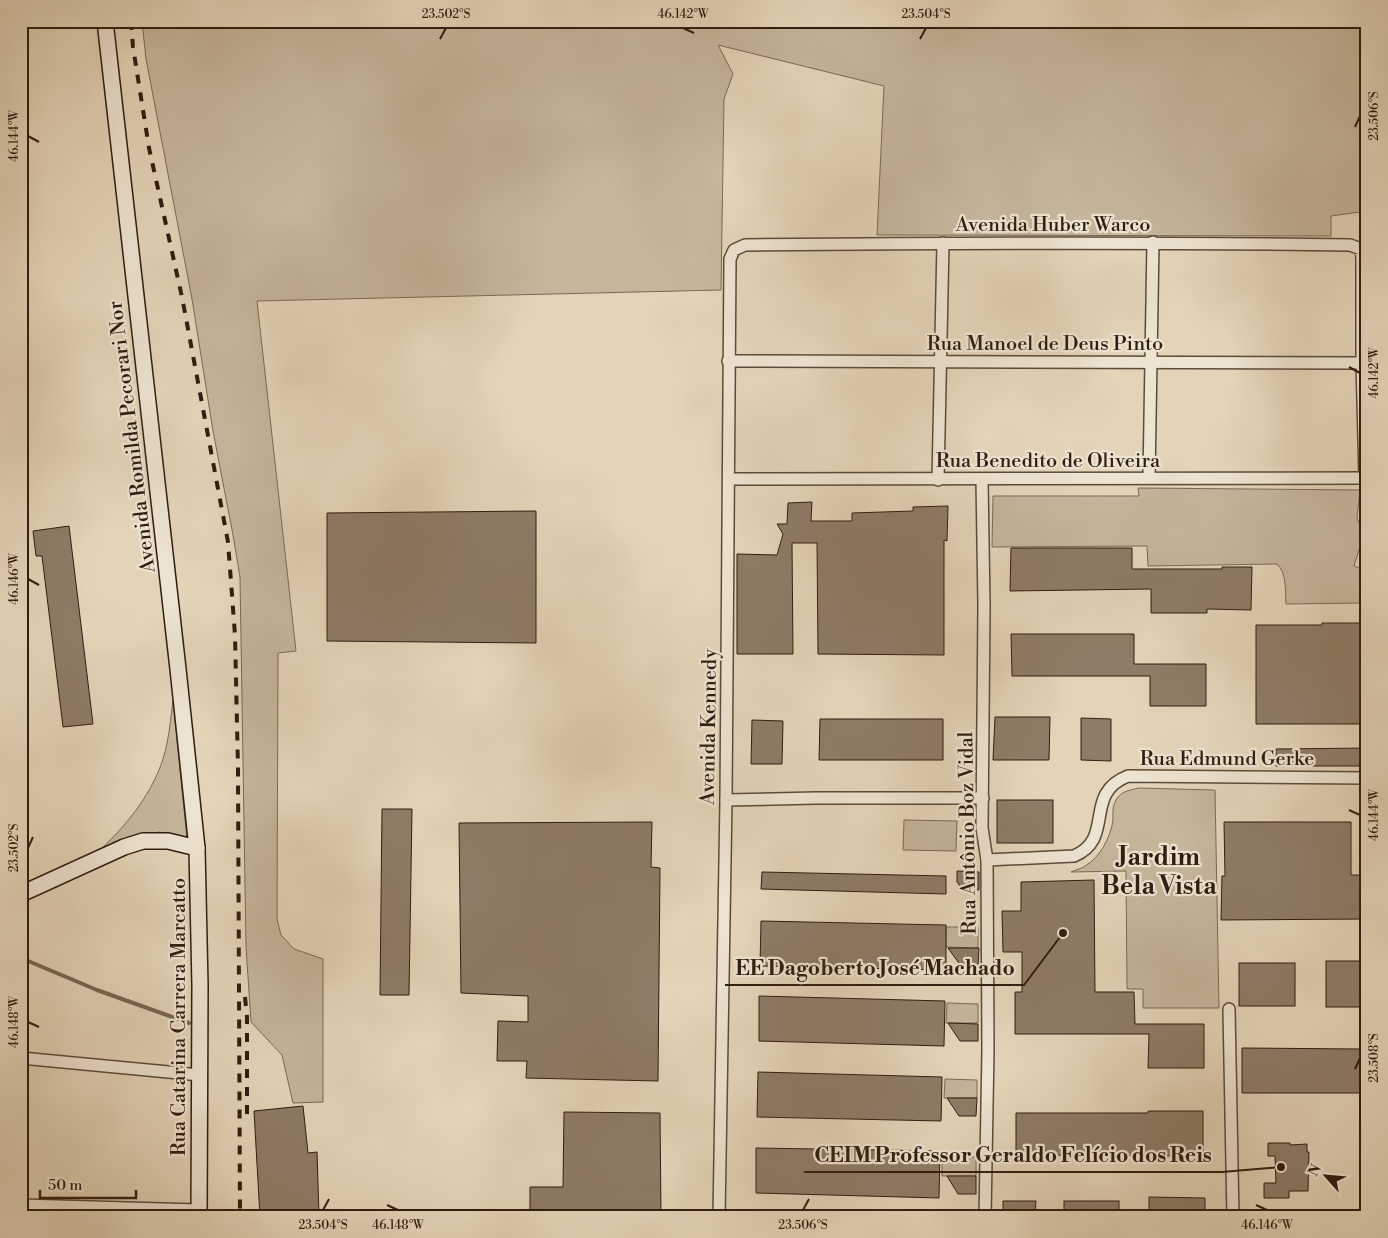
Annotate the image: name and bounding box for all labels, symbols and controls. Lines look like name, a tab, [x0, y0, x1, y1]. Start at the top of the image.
text: 23.502°S	[422, 7, 470, 22]
text: 46.142°W	[657, 7, 710, 22]
text: 23.504°S	[901, 7, 951, 22]
text: 23.506°S	[1367, 91, 1382, 141]
text: 46.144°W	[7, 109, 22, 162]
street label: Avenida Huber Warco	[954, 213, 1151, 238]
street label: Avenida Romilda Pecorari Nor	[103, 299, 162, 575]
street label: Rua Manoel de Deus Pinto	[927, 332, 1163, 357]
text: 46.142°W	[1367, 346, 1382, 399]
street label: Rua Benedito de Oliveira	[936, 449, 1161, 474]
text: 46.146°W	[7, 552, 22, 605]
street label: Avenida Kennedy	[696, 648, 723, 806]
street label: Rua Antônio Boz Vidal	[954, 731, 983, 935]
street label: Rua Edmund Gerke	[1140, 747, 1314, 772]
text: 46.144°W	[1367, 788, 1382, 841]
text: 23.502°S	[7, 824, 22, 872]
district label: Jardim Bela Vista	[1101, 842, 1217, 902]
street label: Rua Catarina Carrera Marcatto	[167, 878, 192, 1156]
callout: EE Dagoberto José Machado	[725, 949, 1024, 985]
text: EE Dagoberto José Machado	[735, 956, 1015, 982]
text: 46.148°W	[7, 995, 22, 1048]
text: 23.508°S	[1367, 1033, 1382, 1083]
callout: CEIM Professor Geraldo Felício dos Reis	[804, 1136, 1222, 1172]
text: CEIM Professor Geraldo Felício dos Reis	[814, 1143, 1212, 1169]
north arrow	[1300, 1150, 1350, 1200]
text: N	[1305, 1162, 1326, 1180]
scale bar	[40, 1168, 136, 1200]
text: 50 m	[48, 1176, 82, 1195]
text: 23.504°S	[298, 1218, 348, 1233]
text: 46.148°W	[372, 1218, 425, 1233]
text: 23.506°S	[778, 1218, 828, 1233]
text: 46.146°W	[1241, 1218, 1294, 1233]

